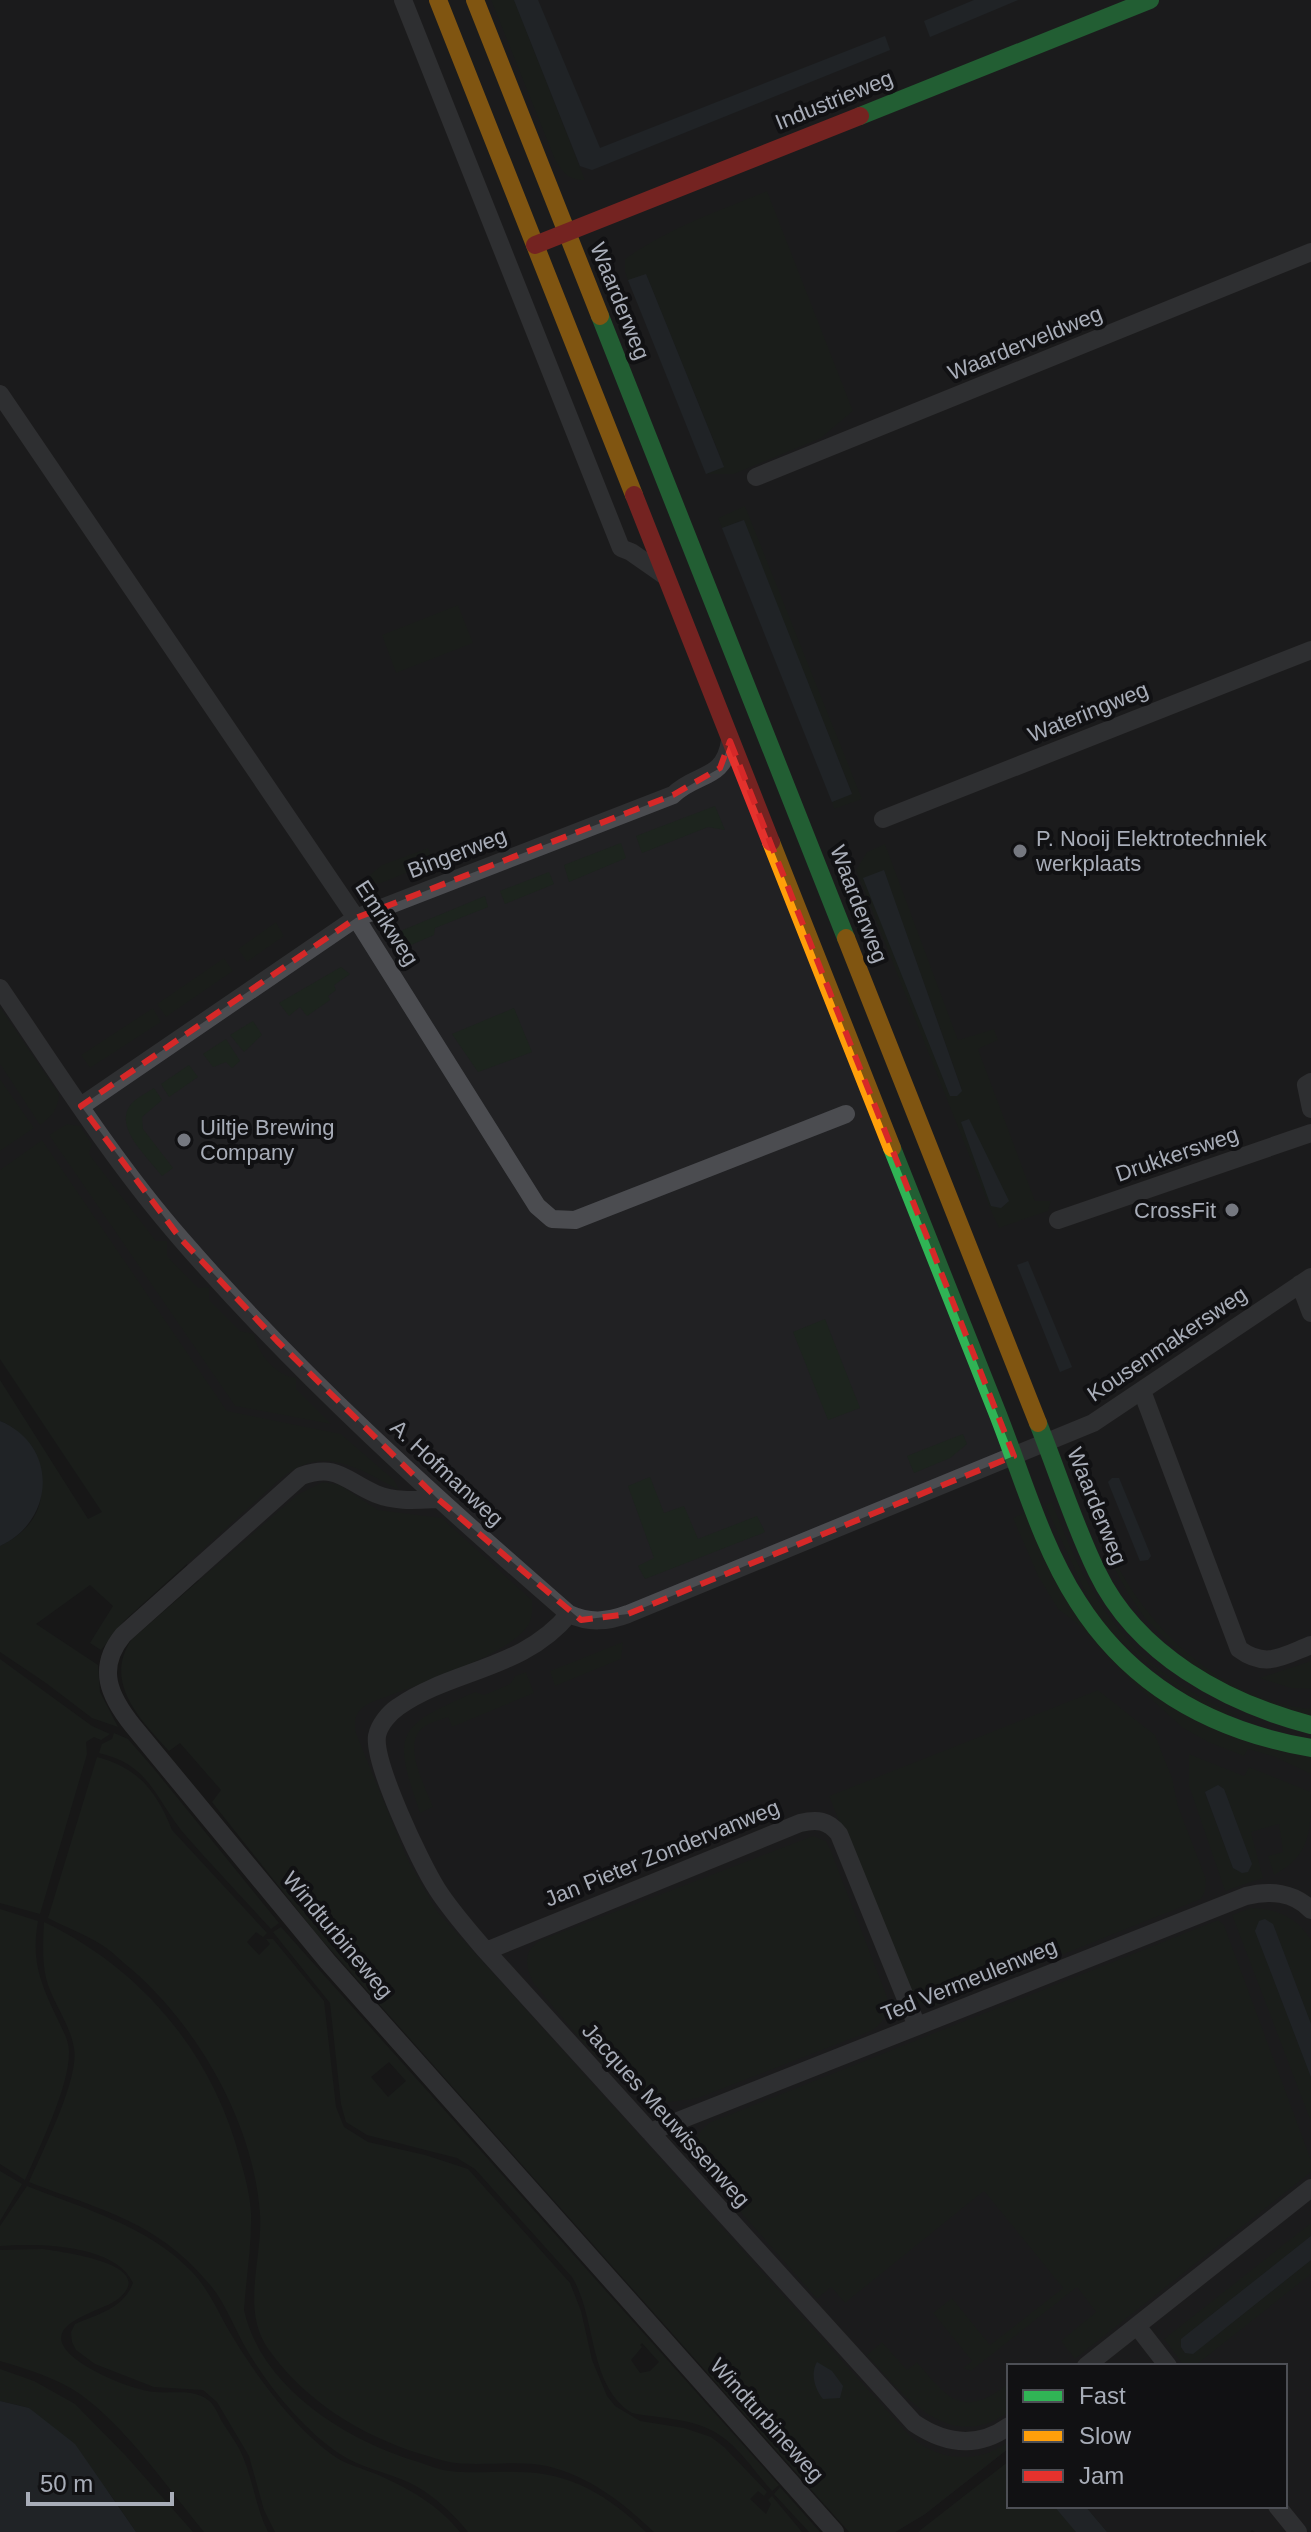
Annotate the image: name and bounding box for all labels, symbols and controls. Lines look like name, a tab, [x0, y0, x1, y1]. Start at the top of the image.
street label: Industrieweg	[771, 65, 897, 135]
street label: Waarderweg	[585, 239, 655, 363]
street label: Waarderveldweg	[944, 301, 1106, 385]
street label: Wateringweg	[1024, 677, 1152, 747]
street label: Bingerweg	[404, 823, 510, 883]
place label: P. Nooij Elektrotechniek werkplaats	[1035, 826, 1268, 876]
street label: Waarderweg	[825, 842, 893, 966]
marker: P. Nooij Elektrotechniek werkplaats	[1011, 842, 1029, 860]
street label: Emrikweg	[350, 876, 424, 970]
place label: Uiltje Brewing Company	[200, 1115, 335, 1165]
street label: Drukkersweg	[1112, 1121, 1242, 1187]
marker: Uiltje Brewing Company	[175, 1131, 193, 1149]
place label: CrossFit	[1134, 1198, 1216, 1223]
marker: CrossFit	[1223, 1201, 1241, 1219]
street label: Kousenmakersweg	[1082, 1281, 1252, 1407]
street label: A. Hofmanweg	[386, 1415, 508, 1531]
street label: Waarderweg	[1062, 1444, 1132, 1568]
street label: Jan Pieter Zondervanweg	[541, 1794, 783, 1912]
street label: Windturbineweg	[278, 1867, 398, 2003]
street label: Ted Vermeulenweg	[878, 1933, 1060, 2027]
street label: Jacques Meuwissenweg	[577, 2018, 755, 2212]
street label: Windturbineweg	[705, 2353, 829, 2487]
legend	[1007, 2364, 1287, 2508]
text: Fast	[1079, 2382, 1126, 2409]
text: Slow	[1079, 2422, 1132, 2449]
scale bar	[28, 2456, 172, 2506]
text: Jam	[1079, 2462, 1124, 2489]
text: 50 m	[40, 2470, 93, 2497]

